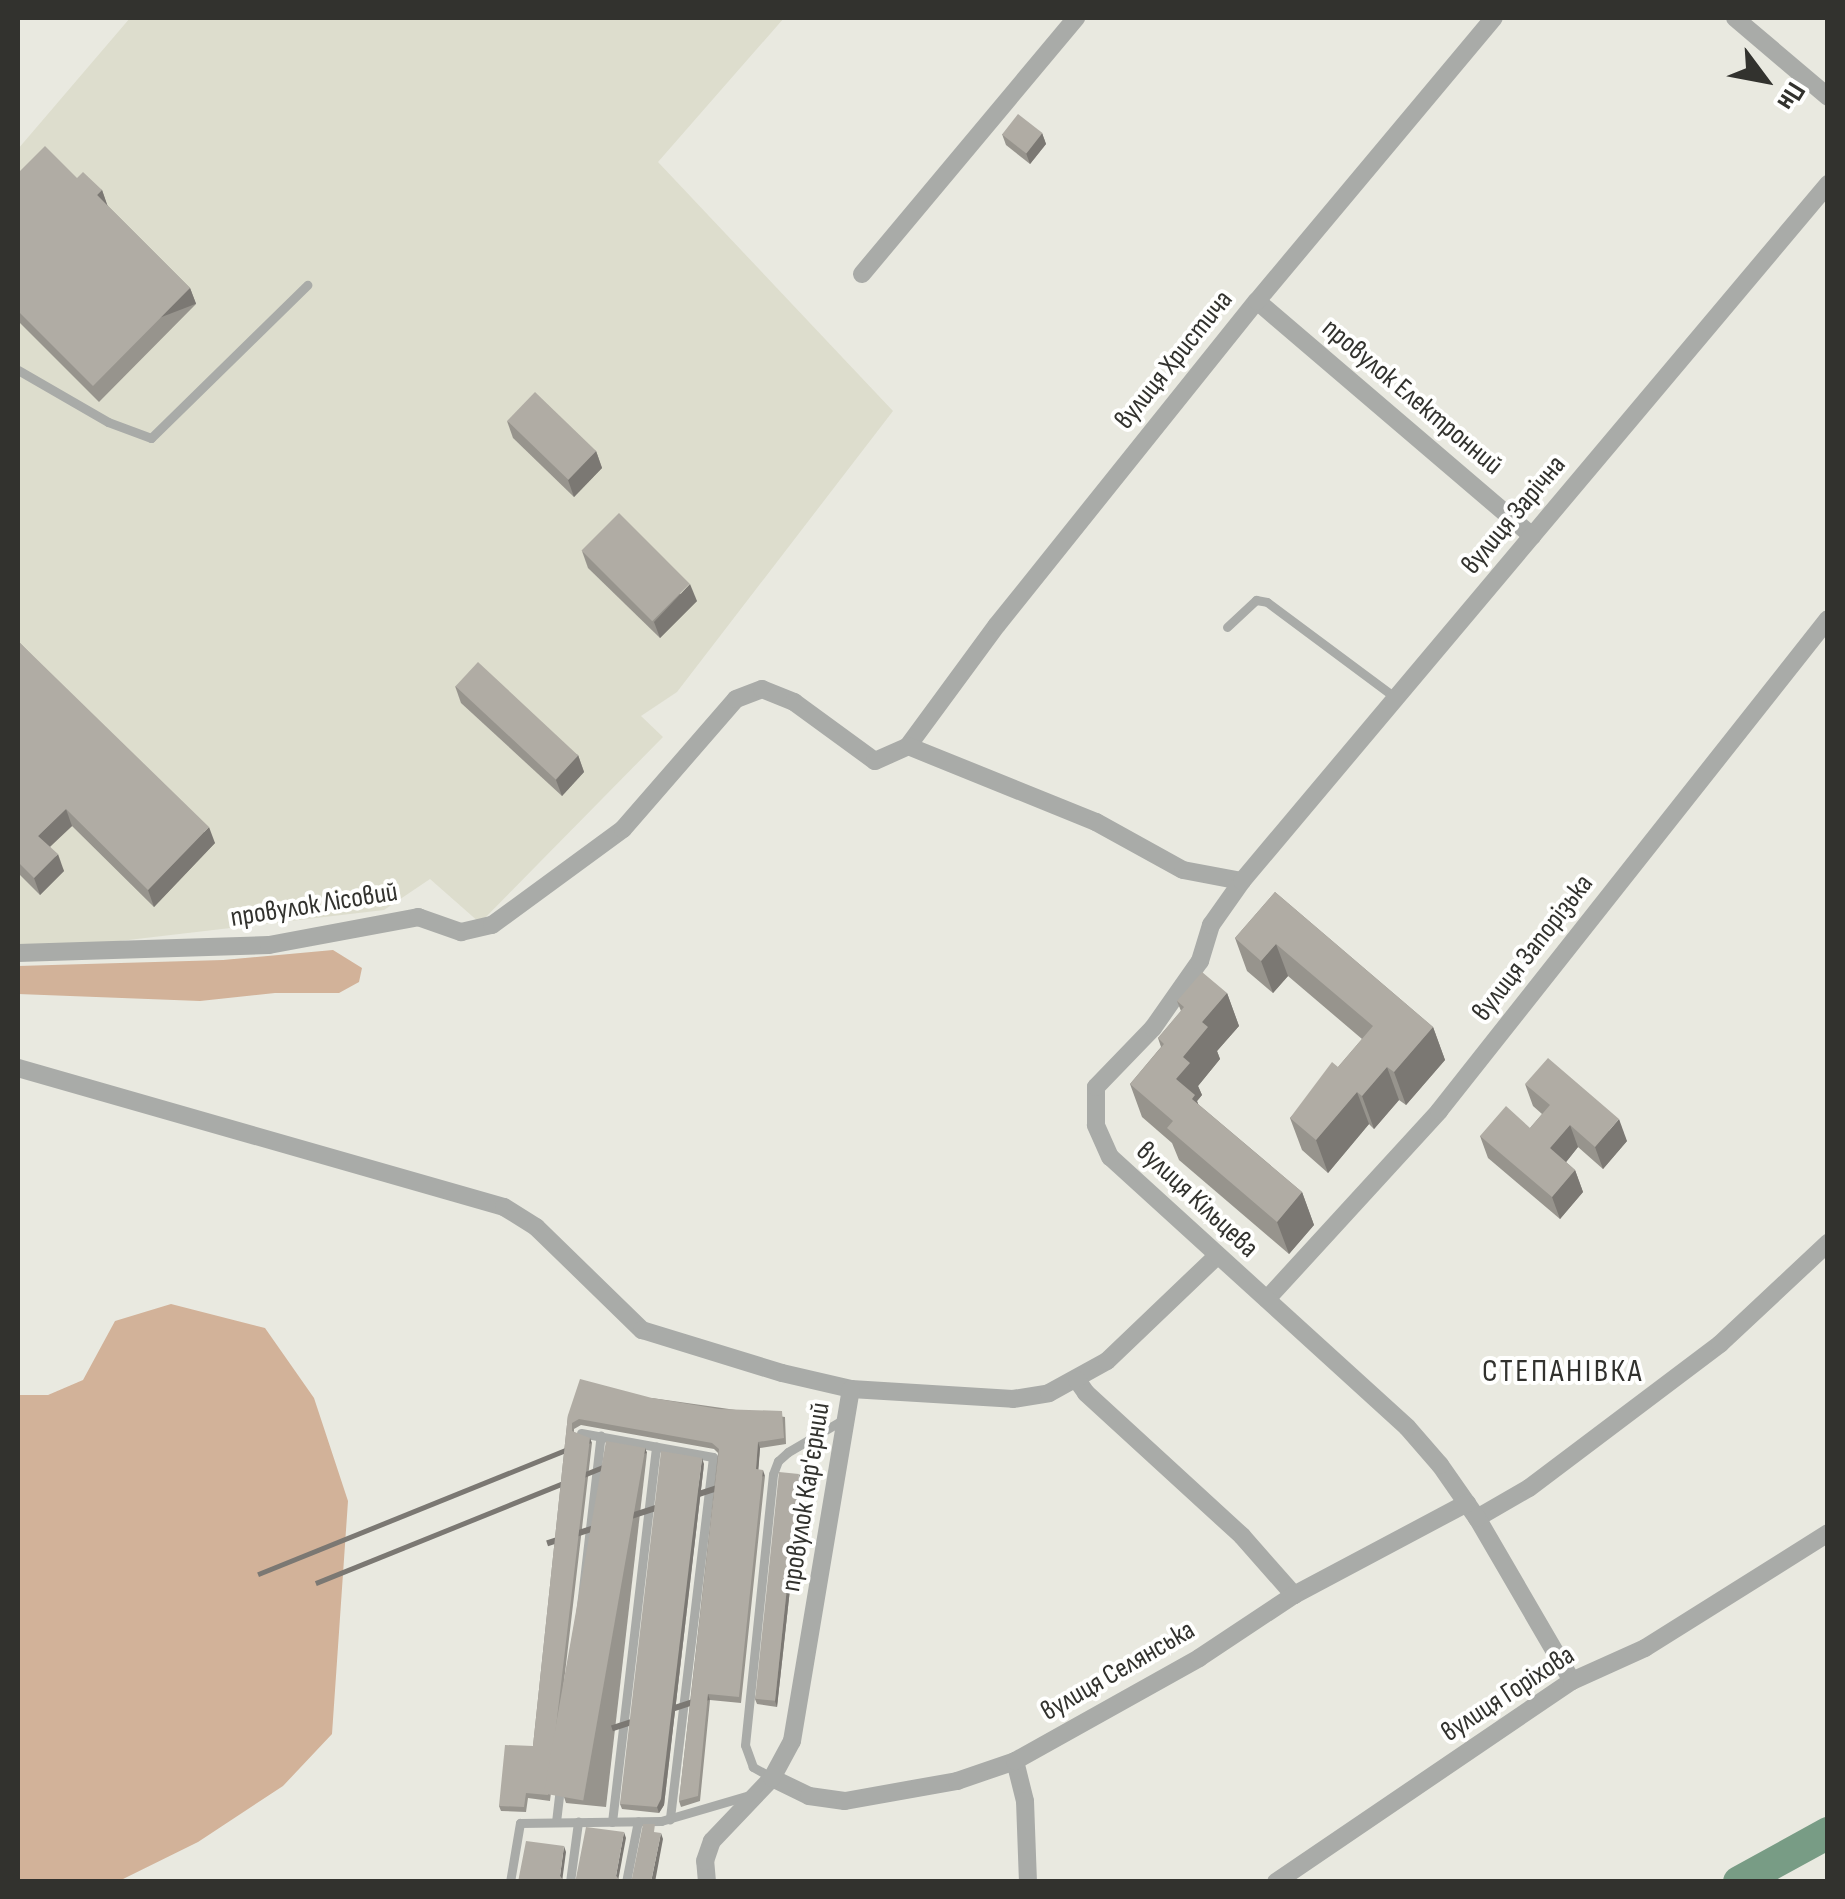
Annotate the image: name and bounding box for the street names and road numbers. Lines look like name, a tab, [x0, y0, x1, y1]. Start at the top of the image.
street label: вулиця Христича	[1108, 284, 1240, 436]
street label: провулок Електронний	[1315, 312, 1509, 482]
street label: вулиця Зарічна	[1455, 449, 1573, 581]
street label: вулиця Запорізька	[1465, 868, 1601, 1028]
street label: провулок Лісовий	[228, 875, 400, 935]
street label: вулиця Кільцева	[1129, 1135, 1265, 1265]
street label: провулок Кар'єрний	[774, 1400, 838, 1594]
street label: вулиця Селянська	[1035, 1614, 1201, 1728]
street label: вулиця Горіхова	[1435, 1639, 1581, 1749]

